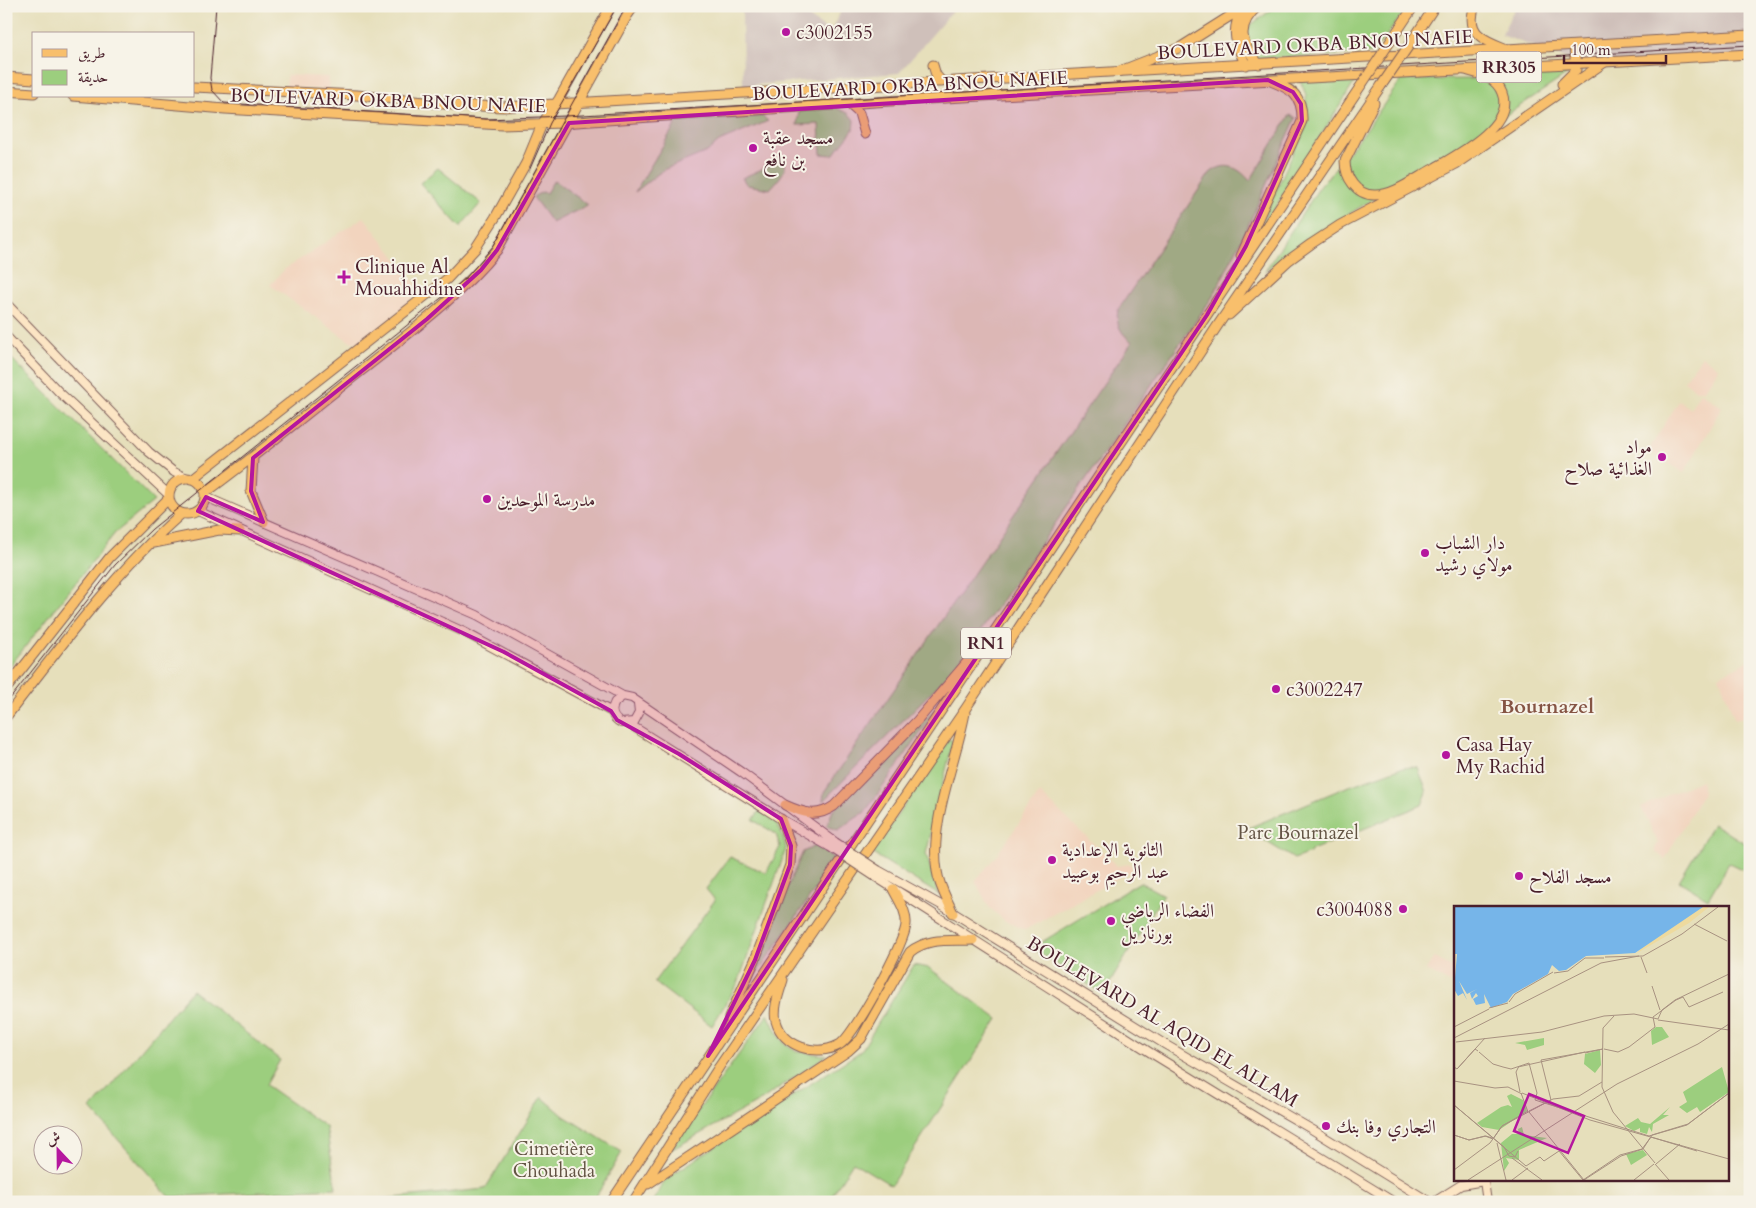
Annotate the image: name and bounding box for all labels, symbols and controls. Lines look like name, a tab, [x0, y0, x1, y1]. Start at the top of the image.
place label: c3002155	[796, 20, 873, 46]
street label: BOULEVARD OKBA BNOU NAFIE	[1156, 24, 1474, 66]
marker: c3002155	[780, 26, 792, 38]
legend	[32, 32, 195, 98]
scale bar	[1564, 32, 1666, 64]
text: 100 m	[1571, 40, 1611, 60]
text: طريق	[78, 43, 105, 63]
road number: RR305	[1476, 52, 1542, 82]
street label: BOULEVARD OKBA BNOU NAFIE	[751, 65, 1069, 107]
text: حديقة	[78, 67, 108, 87]
street label: BOULEVARD OKBA BNOU NAFIE	[229, 82, 546, 120]
place label: مسجد عقبة بن نافع	[763, 125, 833, 177]
marker: مسجد عقبة بن نافع	[747, 142, 759, 154]
place label: Clinique Al Mouahhidine	[355, 254, 463, 302]
marker: Clinique Al Mouahhidine	[337, 270, 351, 284]
place label: مواد الغذائية صلاح	[1564, 434, 1652, 486]
marker: مواد الغذائية صلاح	[1656, 451, 1668, 463]
place label: مدرسة الموحدين	[497, 487, 595, 513]
marker: مدرسة الموحدين	[481, 493, 493, 505]
place label: دار الشباب مولاي رشيد	[1435, 530, 1513, 580]
marker: دار الشباب مولاي رشيد	[1419, 547, 1431, 559]
road number: RN1	[961, 628, 1011, 658]
place label: c3002247	[1286, 677, 1363, 703]
marker: c3002247	[1270, 683, 1282, 695]
district label: Bournazel	[1500, 693, 1594, 720]
place label: Casa Hay My Rachid	[1456, 732, 1545, 780]
marker: Casa Hay My Rachid	[1440, 749, 1452, 761]
park label: Parc Bournazel	[1237, 820, 1359, 846]
place label: الثانوية الإعدادية عبد الرحيم بوعبيد	[1062, 837, 1169, 891]
marker: الثانوية الإعدادية عبد الرحيم بوعبيد	[1046, 854, 1058, 866]
place label: مسجد الفلاح	[1529, 864, 1612, 894]
marker: مسجد الفلاح	[1513, 870, 1525, 882]
place label: c3004088	[1316, 897, 1393, 923]
place label: الفضاء الرياضي بورنازيل	[1121, 898, 1214, 946]
marker: c3004088	[1397, 903, 1409, 915]
inset map	[1454, 906, 1728, 1180]
marker: الفضاء الرياضي بورنازيل	[1105, 915, 1117, 927]
street label: BOULEVARD AL AQID EL ALLAM	[1022, 930, 1303, 1114]
place label: التجاري وفا بنك	[1336, 1114, 1436, 1142]
marker: التجاري وفا بنك	[1320, 1120, 1332, 1132]
north arrow	[32, 1126, 82, 1176]
text: ش	[43, 1127, 63, 1150]
park label: Cimetière Chouhada	[513, 1136, 595, 1184]

